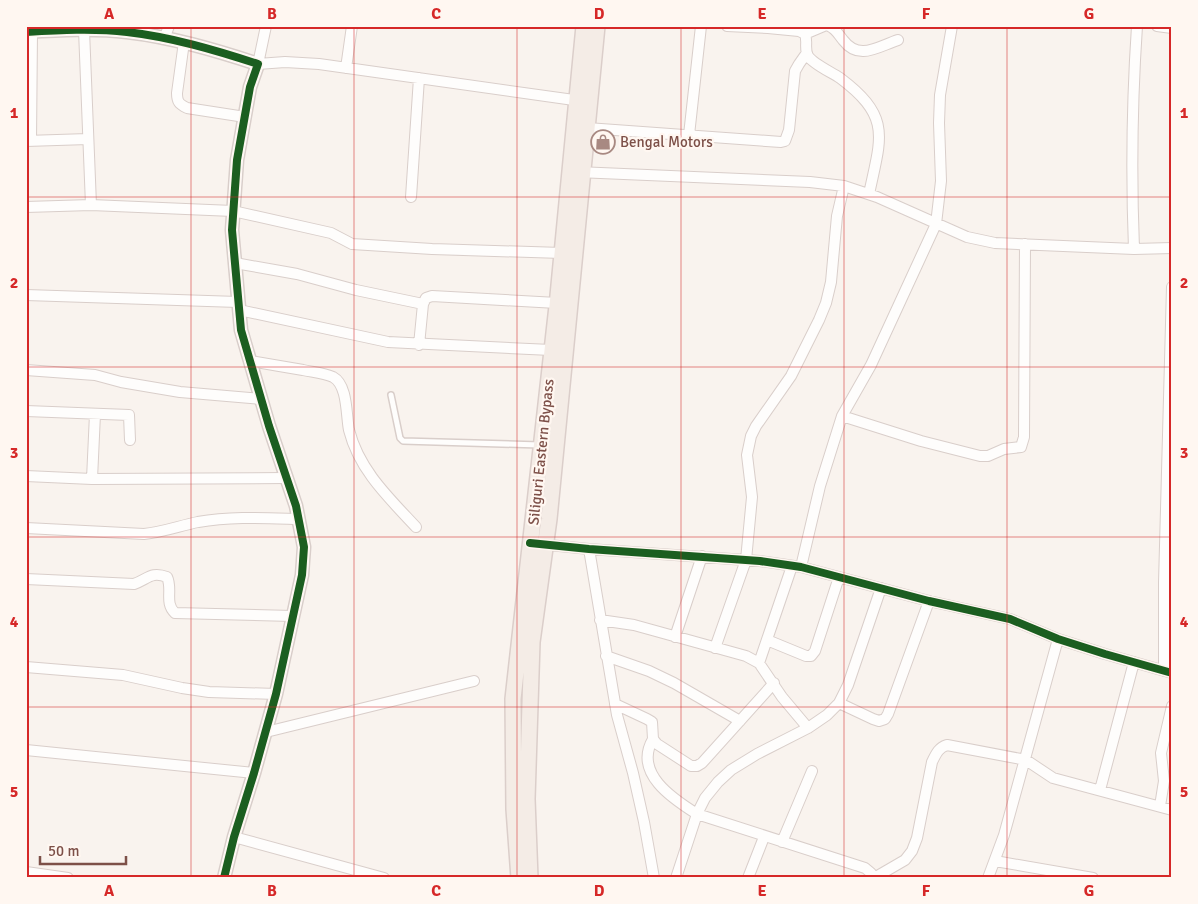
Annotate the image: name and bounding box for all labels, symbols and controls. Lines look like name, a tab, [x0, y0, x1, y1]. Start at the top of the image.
text: A	[104, 4, 115, 24]
text: B	[267, 4, 277, 24]
text: C	[431, 4, 441, 24]
text: D	[594, 4, 605, 24]
text: E	[757, 4, 767, 24]
text: F	[922, 4, 931, 24]
text: G	[1084, 4, 1094, 24]
text: 1	[10, 103, 19, 123]
text: 1	[1180, 103, 1189, 123]
shop icon: Bengal Motors	[590, 129, 616, 155]
place label: Bengal Motors	[620, 133, 713, 151]
text: 2	[10, 273, 18, 293]
text: 2	[1180, 273, 1188, 293]
street label: Siliguri Eastern Bypass	[524, 378, 558, 526]
text: 3	[10, 443, 18, 463]
text: 3	[1180, 443, 1188, 463]
text: 4	[10, 612, 19, 632]
text: 4	[1180, 612, 1189, 632]
text: 5	[10, 782, 18, 802]
text: 5	[1180, 782, 1188, 802]
scale bar	[40, 834, 126, 866]
text: 50 m	[48, 842, 79, 860]
text: A	[104, 881, 115, 901]
text: B	[267, 881, 277, 901]
text: C	[431, 881, 441, 901]
text: D	[594, 881, 605, 901]
text: E	[757, 881, 767, 901]
text: F	[922, 881, 931, 901]
text: G	[1084, 881, 1094, 901]

